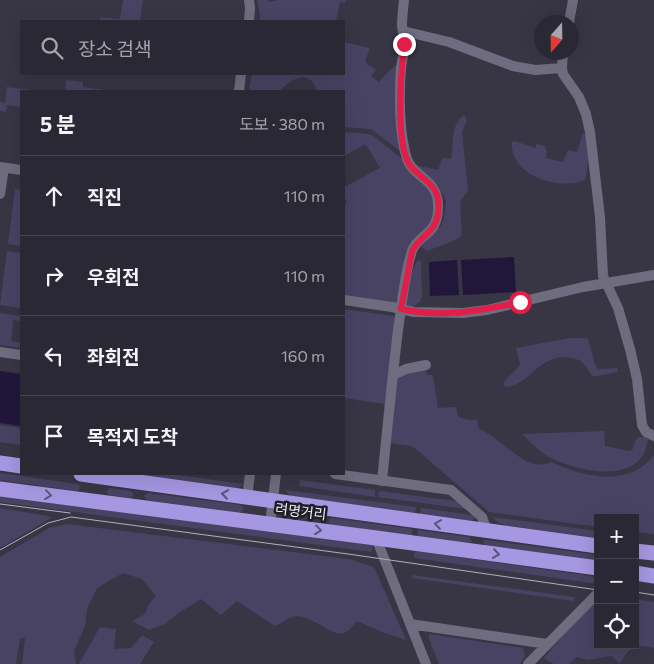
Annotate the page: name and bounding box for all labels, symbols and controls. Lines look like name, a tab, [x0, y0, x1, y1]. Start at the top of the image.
north arrow	[534, 15, 579, 60]
search box	[20, 20, 345, 75]
route end	[393, 33, 416, 56]
icon: search	[38, 34, 66, 62]
text: 장소 검색	[78, 37, 152, 60]
text: 5 분	[40, 111, 76, 136]
text: 도보 · 380 m	[239, 114, 325, 133]
icon: ahead	[40, 182, 68, 210]
text: 직진	[87, 185, 122, 208]
text: 110 m	[284, 186, 325, 205]
icon: right	[40, 262, 68, 290]
text: 우회전	[87, 265, 139, 288]
text: 110 m	[284, 266, 325, 285]
route start	[509, 291, 532, 314]
icon: left	[40, 342, 68, 370]
text: 좌회전	[87, 345, 139, 368]
text: 160 m	[281, 346, 325, 365]
icon: arrive	[40, 422, 68, 450]
text: 목적지 도착	[87, 425, 178, 448]
one-way arrow	[44, 490, 53, 500]
one-way arrow	[221, 490, 230, 500]
street label: 려명거리	[274, 499, 328, 523]
map controls	[594, 514, 639, 649]
button: +	[594, 514, 639, 559]
one-way arrow	[434, 519, 442, 530]
one-way arrow	[314, 524, 322, 535]
one-way arrow	[493, 548, 501, 559]
button: −	[594, 559, 639, 604]
button: locate	[594, 604, 639, 649]

